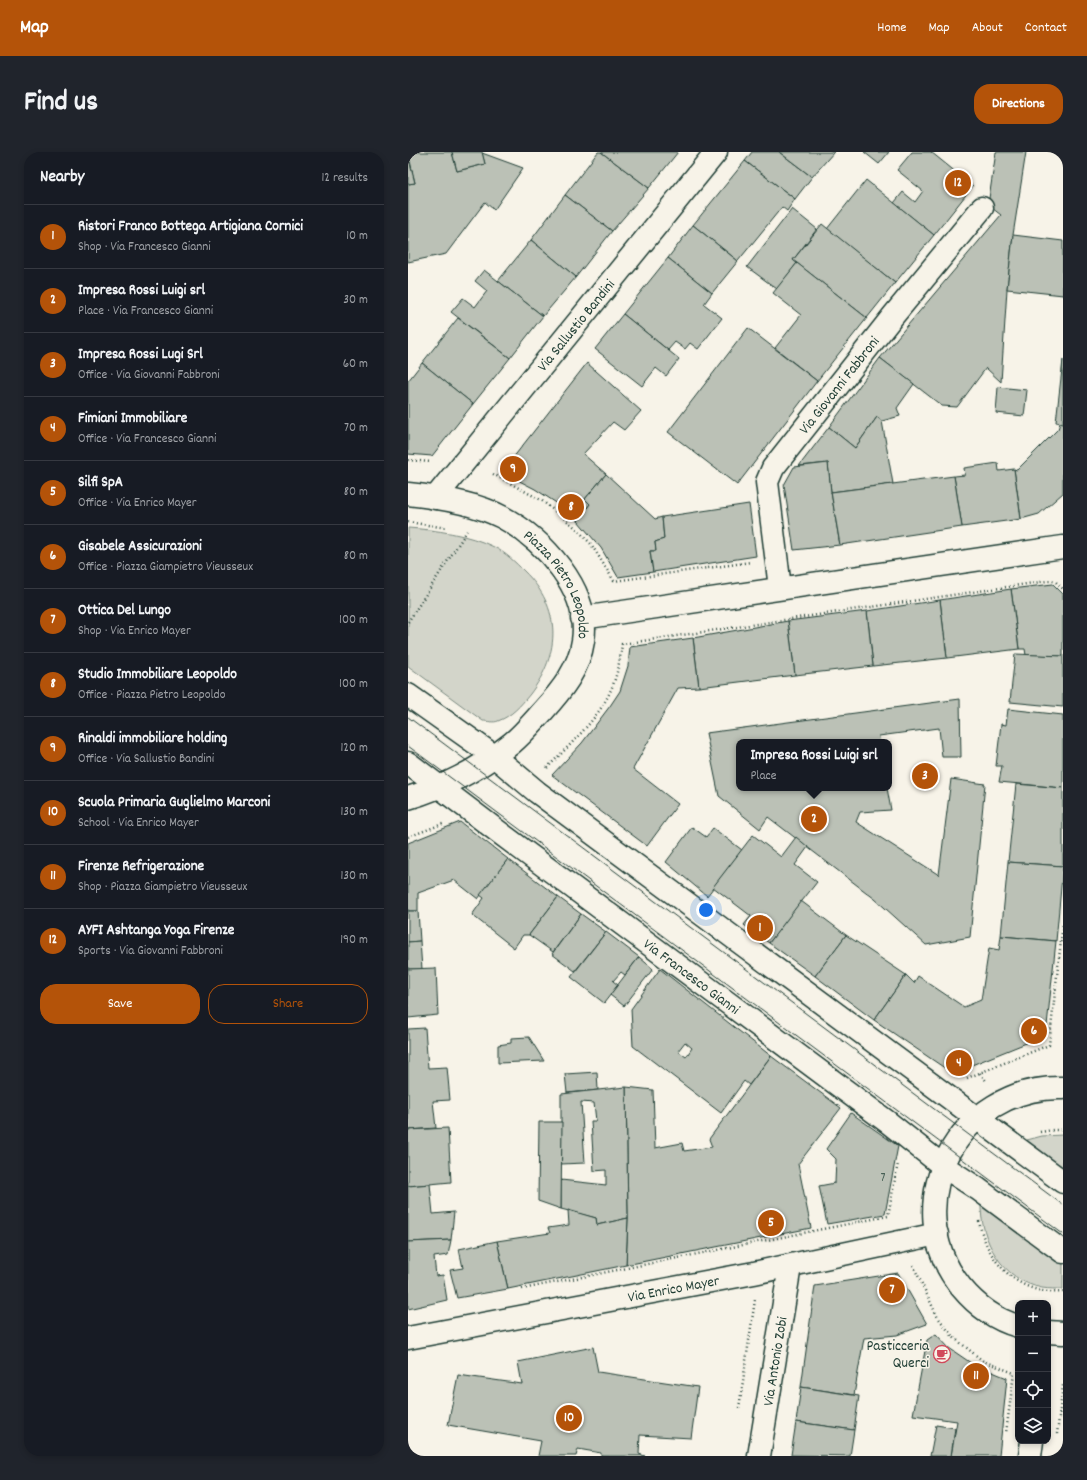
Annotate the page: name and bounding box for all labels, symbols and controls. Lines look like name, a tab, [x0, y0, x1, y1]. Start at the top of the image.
text: Map	[20, 15, 49, 42]
text: Home	[877, 18, 906, 38]
text: Map	[928, 18, 950, 38]
text: About	[972, 18, 1003, 38]
text: Contact	[1025, 18, 1067, 38]
text: Find us	[24, 84, 98, 124]
button: Directions	[974, 84, 1063, 124]
text: Nearby	[40, 166, 84, 190]
pin: 12	[945, 168, 971, 198]
text: 12 results	[322, 169, 368, 188]
text: Ristori Franco Bottega Artigiana Cornici	[78, 216, 303, 238]
text: 1	[52, 227, 54, 246]
text: 10 m	[346, 227, 368, 246]
text: Shop · Via Francesco Gianni	[78, 238, 211, 257]
street label: Via Sallustio Bandini	[533, 275, 621, 377]
text: Impresa Rossi Luigi srl	[78, 280, 205, 302]
text: 2	[50, 291, 56, 310]
text: 30 m	[343, 291, 368, 310]
text: Place · Via Francesco Gianni	[78, 302, 213, 321]
street label: Via Giovanni Fabbroni	[795, 332, 886, 440]
text: Impresa Rossi Lugi Srl	[78, 344, 203, 366]
text: 3	[50, 355, 56, 374]
text: 60 m	[343, 355, 368, 374]
text: Office · Via Giovanni Fabbroni	[78, 366, 220, 385]
text: Fimiani Immobiliare	[78, 408, 187, 430]
text: 4	[50, 419, 56, 438]
text: 70 m	[344, 419, 368, 438]
text: Office · Via Francesco Gianni	[78, 430, 216, 449]
pin: 9	[500, 454, 526, 484]
text: Silfi SpA	[78, 472, 123, 494]
text: 5	[50, 483, 56, 502]
text: 80 m	[344, 483, 368, 502]
pin: 8	[558, 492, 584, 522]
text: Office · Via Enrico Mayer	[78, 494, 196, 513]
street label: Piazza Pietro Leopoldo	[518, 526, 593, 640]
text: Gisabele Assicurazioni	[78, 536, 202, 558]
text: 6	[50, 547, 56, 566]
text: 80 m	[344, 547, 368, 566]
text: Office · Piazza Giampietro Vieusseux	[78, 558, 253, 577]
text: Ottica Del Lungo	[78, 600, 171, 622]
text: 7	[51, 611, 55, 630]
text: 100 m	[339, 611, 368, 630]
text: Shop · Via Enrico Mayer	[78, 622, 191, 641]
text: Studio Immobiliare Leopoldo	[78, 664, 237, 686]
text: 8	[50, 675, 56, 694]
text: 100 m	[339, 675, 368, 694]
text: Office · Piazza Pietro Leopoldo	[78, 686, 225, 705]
text: Rinaldi immobiliare holding	[78, 728, 227, 750]
text: 9	[50, 739, 56, 758]
text: 120 m	[340, 739, 368, 758]
popup	[736, 739, 892, 791]
text: Impresa Rossi Luigi srl	[750, 745, 878, 767]
text: Office · Via Sallustio Bandini	[78, 750, 214, 769]
pin: 3	[912, 761, 938, 791]
text: Place	[750, 767, 776, 786]
text: Scuola Primaria Guglielmo Marconi	[78, 792, 270, 814]
text: 10	[48, 803, 58, 822]
text: 130 m	[340, 803, 368, 822]
pin: 2	[801, 804, 827, 834]
text: School · Via Enrico Mayer	[78, 814, 199, 833]
text: Firenze Refrigerazione	[78, 856, 204, 878]
text: 11	[50, 867, 56, 886]
text: 130 m	[340, 867, 368, 886]
text: Shop · Piazza Giampietro Vieusseux	[78, 878, 247, 897]
your location	[696, 900, 716, 920]
pin: 1	[747, 913, 773, 943]
text: AYFI Ashtanga Yoga Firenze	[78, 920, 234, 942]
text: 12	[49, 931, 57, 950]
text: 190 m	[340, 931, 368, 950]
street label: Via Francesco Gianni	[638, 934, 744, 1021]
text: Sports · Via Giovanni Fabbroni	[78, 942, 223, 961]
button: Save	[40, 984, 200, 1024]
button: Share	[208, 984, 368, 1024]
pin: 6	[1021, 1016, 1047, 1046]
pin: 4	[946, 1048, 972, 1078]
house number: 7	[881, 1169, 886, 1188]
pin: 5	[758, 1208, 784, 1238]
street label: Via Enrico Mayer	[626, 1271, 722, 1309]
pin: 7	[879, 1275, 905, 1305]
map controls	[1015, 1300, 1051, 1444]
button: +	[1015, 1300, 1051, 1336]
street label: Via Antonio Zobi	[758, 1315, 795, 1408]
place label: Pasticceria Querci	[867, 1336, 930, 1375]
button: −	[1015, 1336, 1051, 1372]
cafe icon: Pasticceria Querci	[932, 1344, 952, 1364]
pin: 11	[963, 1361, 989, 1391]
button: locate	[1015, 1372, 1051, 1408]
pin: 10	[556, 1403, 582, 1433]
button: layers	[1015, 1408, 1051, 1444]

